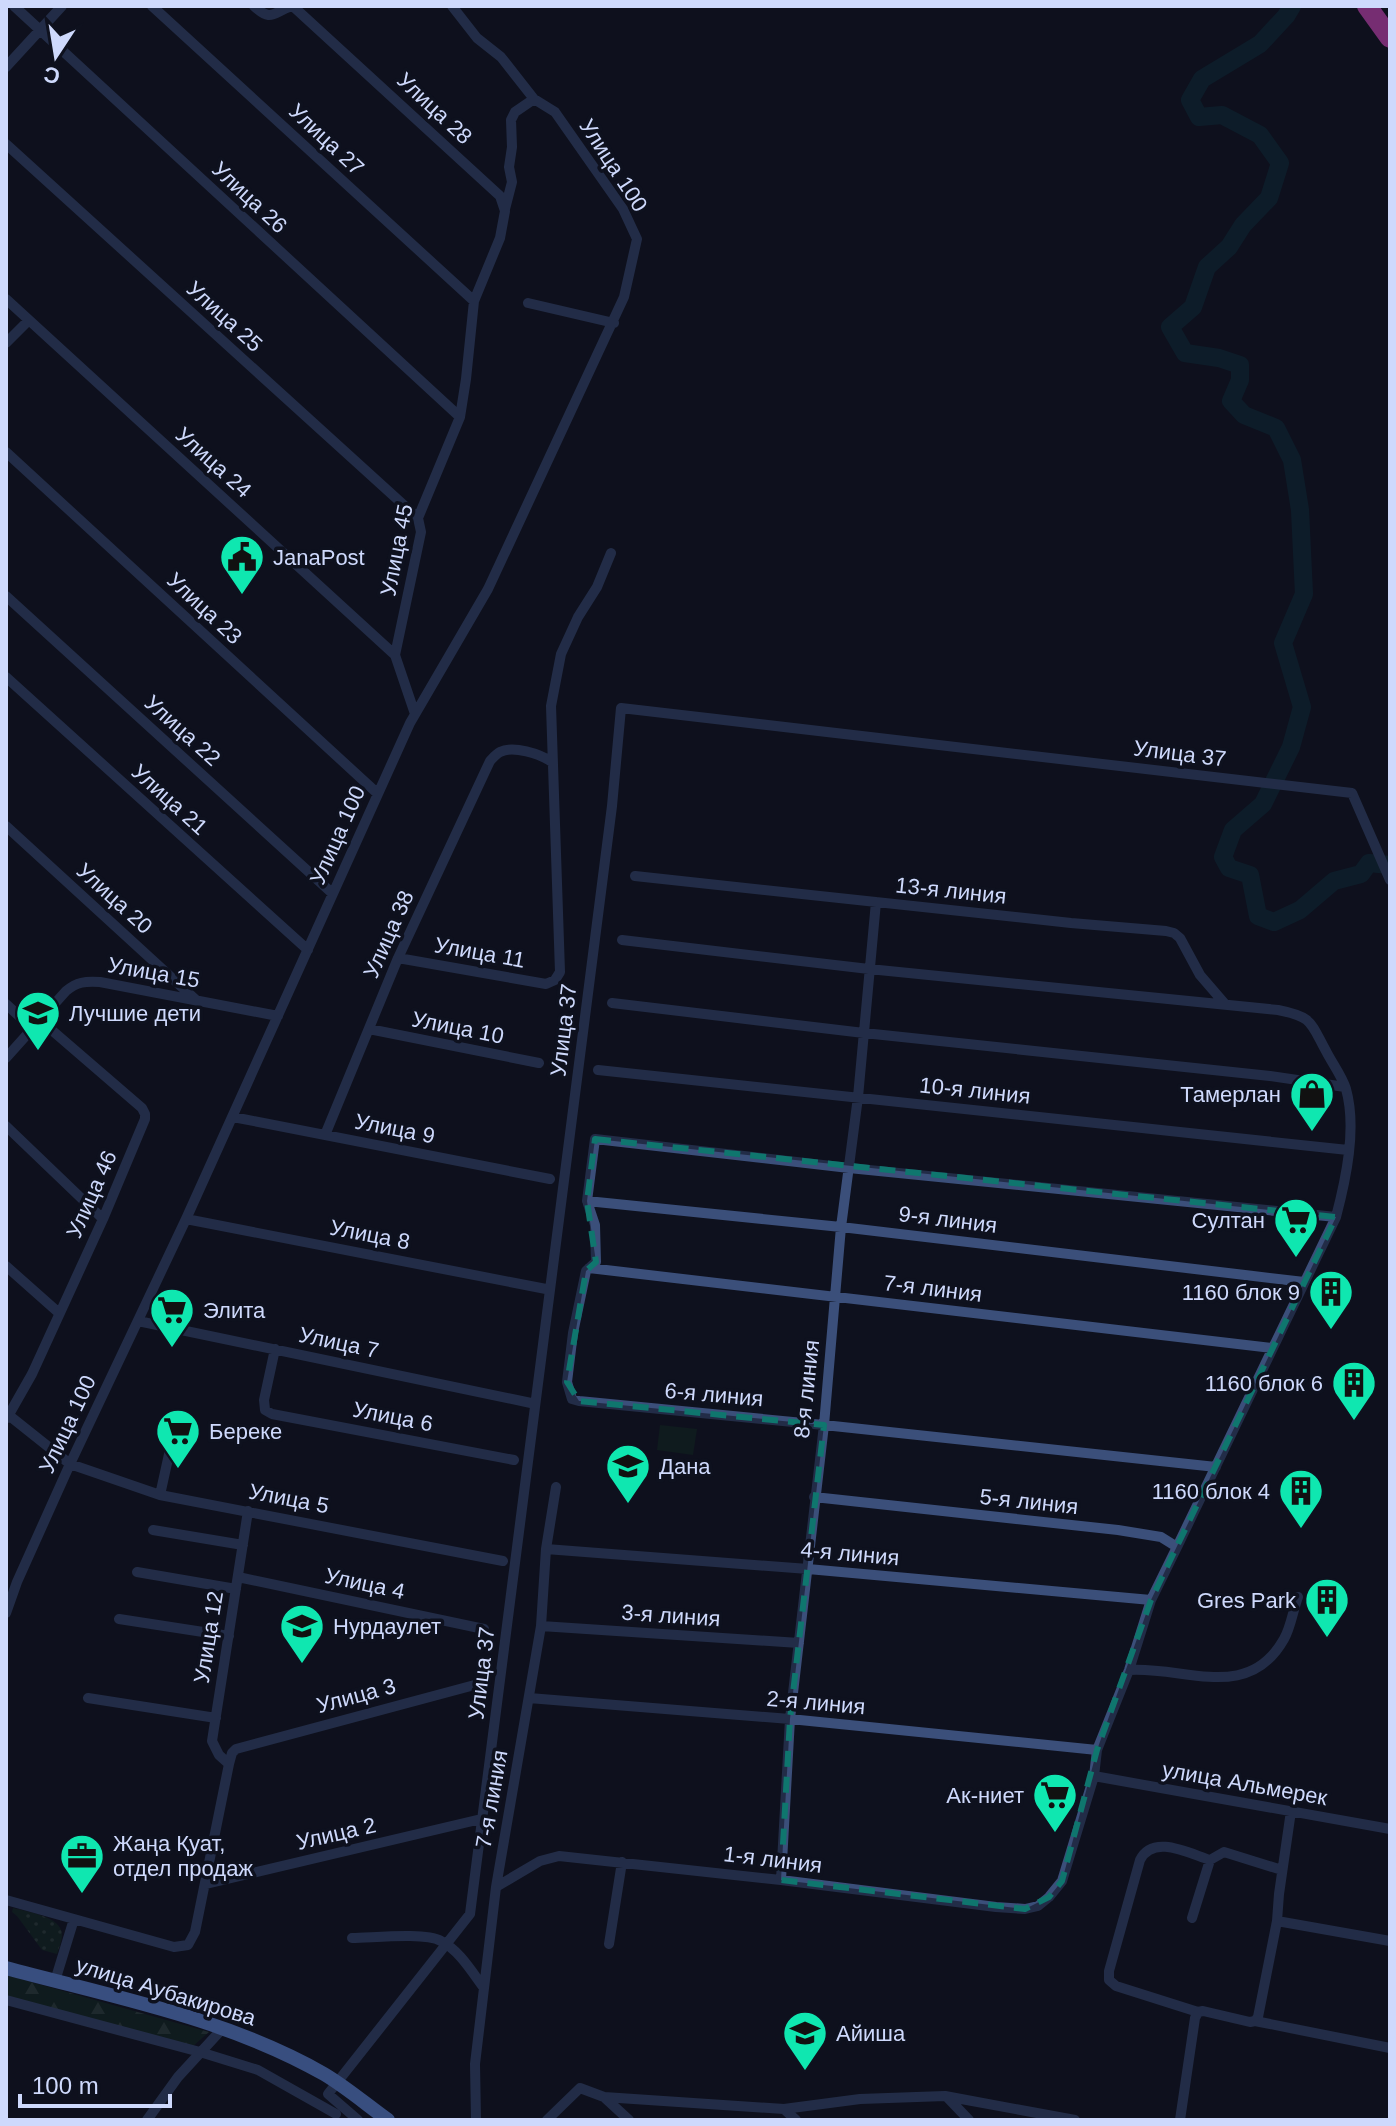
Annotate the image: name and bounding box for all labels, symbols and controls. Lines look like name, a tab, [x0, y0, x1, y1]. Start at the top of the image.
north arrow	[16, 16, 96, 96]
text: С	[41, 61, 62, 89]
street label: Улица 28	[392, 67, 477, 149]
street label: Улица 27	[284, 98, 369, 180]
street label: Улица 100	[574, 114, 653, 216]
street label: Улица 26	[207, 156, 292, 238]
street label: Улица 25	[182, 276, 268, 357]
street label: Улица 24	[171, 422, 257, 503]
street label: Улица 45	[375, 502, 418, 598]
public building icon: JanaPost	[218, 533, 266, 596]
place label: JanaPost	[273, 545, 365, 570]
street label: Улица 23	[162, 567, 247, 649]
street label: Улица 22	[140, 690, 226, 771]
street label: Улица 37	[1132, 735, 1228, 772]
street label: Улица 21	[127, 759, 213, 840]
street label: Улица 100	[305, 782, 370, 888]
street label: Улица 20	[72, 858, 158, 939]
street label: 13-я линия	[894, 872, 1008, 909]
street label: Улица 38	[358, 887, 419, 982]
street label: Улица 11	[433, 932, 527, 973]
street label: Улица 15	[106, 952, 202, 993]
street label: Улица 37	[545, 982, 582, 1078]
school or university icon: Лучшие дети	[14, 989, 62, 1052]
place label: Лучшие дети	[69, 1001, 201, 1026]
street label: Улица 10	[410, 1006, 506, 1049]
shop icon: Тамерлан	[1288, 1070, 1336, 1133]
street label: 10-я линия	[918, 1072, 1032, 1109]
place label: Тамерлан	[1180, 1082, 1281, 1107]
street label: Улица 9	[353, 1109, 437, 1148]
street label: Улица 46	[61, 1147, 122, 1242]
supermarket icon: Султан	[1272, 1196, 1320, 1259]
street label: 9-я линия	[897, 1201, 999, 1238]
place label: Султан	[1192, 1208, 1265, 1233]
street label: Улица 8	[328, 1215, 412, 1254]
building icon: 1160 блок 9	[1307, 1268, 1355, 1331]
street label: 7-я линия	[882, 1270, 984, 1307]
place label: 1160 блок 9	[1182, 1280, 1300, 1305]
supermarket icon: Элита	[148, 1286, 196, 1349]
place label: Элита	[203, 1298, 266, 1323]
street label: Улица 7	[297, 1322, 381, 1363]
street label: 8-я линия	[789, 1338, 824, 1440]
building icon: 1160 блок 6	[1330, 1359, 1378, 1422]
street label: Улица 100	[34, 1371, 101, 1477]
place label: 1160 блок 6	[1205, 1371, 1323, 1396]
street label: 6-я линия	[664, 1378, 764, 1411]
street label: Улица 6	[351, 1397, 435, 1436]
supermarket icon: Береке	[154, 1407, 202, 1470]
place label: Береке	[209, 1419, 282, 1444]
school or university icon: Дана	[604, 1442, 652, 1505]
place label: Дана	[659, 1454, 711, 1479]
building icon: 1160 блок 4	[1277, 1467, 1325, 1530]
street label: Улица 5	[247, 1479, 331, 1518]
place label: 1160 блок 4	[1152, 1479, 1270, 1504]
street label: 5-я линия	[978, 1484, 1080, 1519]
street label: 4-я линия	[800, 1537, 900, 1570]
street label: Улица 4	[323, 1563, 407, 1604]
building icon: Gres Park	[1303, 1576, 1351, 1639]
place label: Gres Park	[1197, 1588, 1297, 1613]
street label: Улица 12	[189, 1589, 228, 1685]
street label: 3-я линия	[621, 1600, 721, 1631]
school or university icon: Нурдаулет	[278, 1602, 326, 1665]
place label: Нурдаулет	[333, 1614, 441, 1639]
street label: Улица 37	[463, 1625, 500, 1721]
street label: Улица 3	[314, 1673, 398, 1718]
street label: 2-я линия	[766, 1686, 866, 1719]
street label: 7-я линия	[471, 1748, 512, 1850]
street label: улица Альмерек	[1160, 1757, 1330, 1810]
supermarket icon: Ак-ниет	[1031, 1771, 1079, 1834]
place label: Ак-ниет	[946, 1783, 1024, 1808]
street label: Улица 2	[294, 1812, 378, 1855]
place label: Жаңа Қуат, отдел продаж	[113, 1831, 253, 1881]
office icon: Жаңа Қуат, отдел продаж	[58, 1832, 106, 1895]
street label: 1-я линия	[722, 1841, 824, 1878]
street label: улица Аубакирова	[73, 1952, 259, 2031]
school or university icon: Айиша	[781, 2009, 829, 2072]
place label: Айиша	[836, 2021, 906, 2046]
scale bar	[20, 2058, 170, 2108]
text: 100 m	[32, 2072, 99, 2099]

